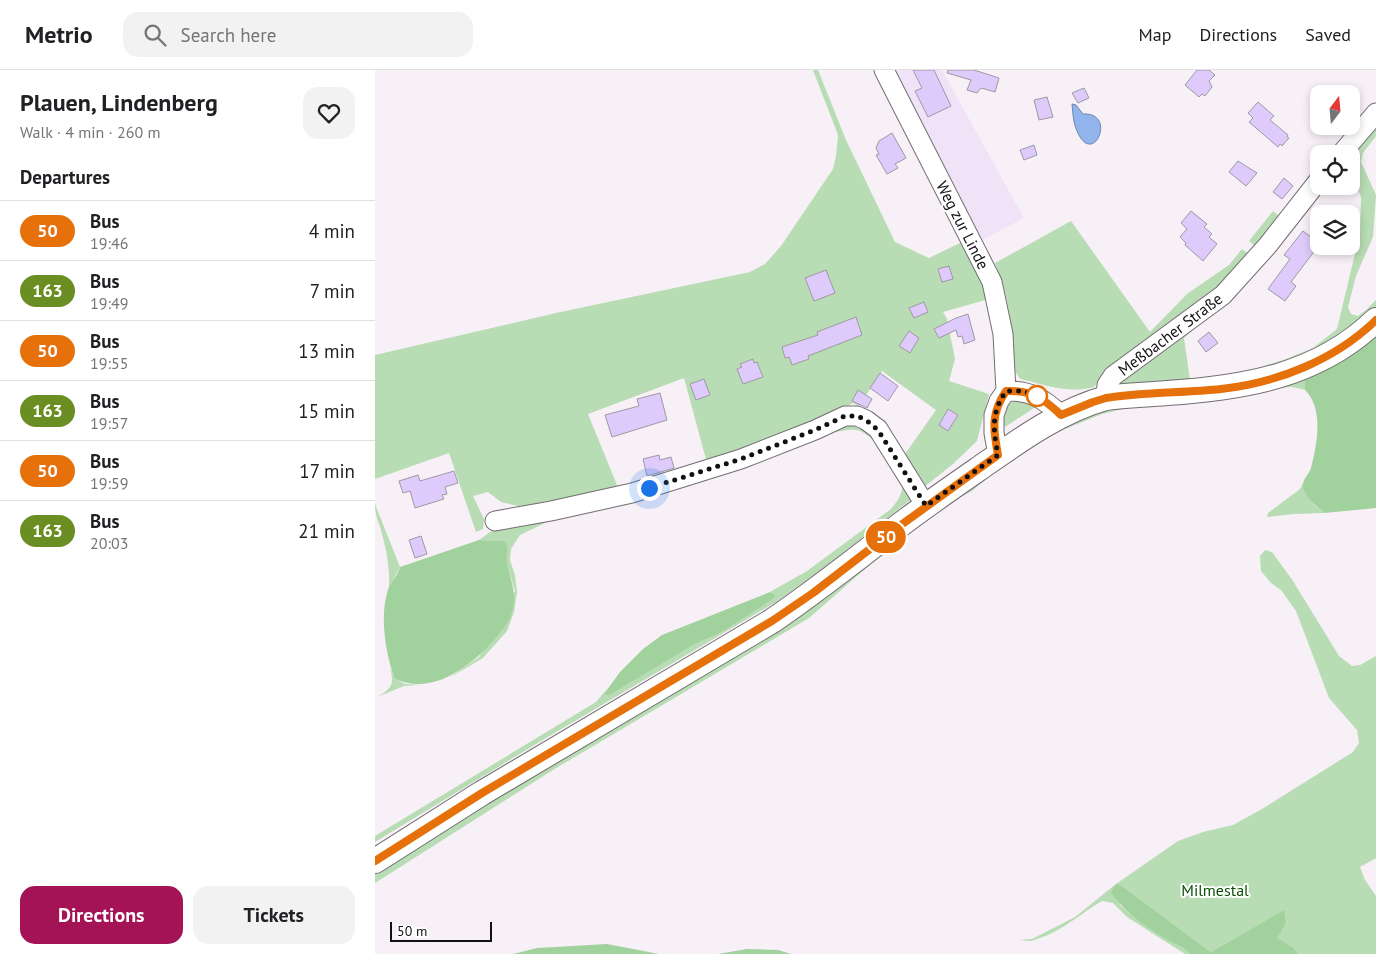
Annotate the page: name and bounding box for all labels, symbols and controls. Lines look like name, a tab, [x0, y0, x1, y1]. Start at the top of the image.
search box	[123, 12, 473, 57]
text: Metrio	[25, 19, 93, 50]
icon: search	[141, 21, 169, 49]
text: Search here	[181, 23, 276, 47]
text: Map	[1139, 23, 1171, 46]
text: Directions	[1199, 23, 1277, 46]
text: Saved	[1305, 23, 1351, 46]
north arrow	[1310, 85, 1360, 135]
map controls	[1310, 85, 1360, 255]
text: Plauen, Lindenberg	[20, 87, 218, 118]
button: heart	[303, 87, 355, 139]
text: Walk · 4 min · 260 m	[20, 122, 160, 142]
button: locate	[1310, 145, 1360, 195]
text: Departures	[20, 165, 110, 189]
street label: Weg zur Linde	[932, 177, 994, 273]
button: layers	[1310, 205, 1360, 255]
text: Bus	[90, 209, 119, 233]
text: 50	[37, 219, 58, 242]
text: 4 min	[309, 219, 355, 243]
text: 19:46	[90, 233, 128, 253]
text: Bus	[90, 269, 119, 293]
text: 163	[32, 279, 63, 302]
text: 7 min	[310, 279, 355, 303]
street label: Meßbacher Straße	[1114, 288, 1226, 380]
text: 19:49	[90, 293, 128, 313]
text: Bus	[90, 329, 119, 353]
text: 50	[37, 339, 58, 362]
text: 13 min	[298, 339, 355, 363]
text: 19:55	[90, 353, 128, 373]
unlabelled marker	[1026, 385, 1048, 407]
text: Bus	[90, 389, 119, 413]
text: 163	[32, 399, 63, 422]
text: 15 min	[298, 399, 355, 423]
text: 19:57	[90, 413, 128, 433]
text: Bus	[90, 449, 119, 473]
text: 50	[37, 459, 58, 482]
text: 17 min	[299, 459, 355, 483]
text: 19:59	[90, 473, 128, 493]
your location	[637, 476, 662, 501]
text: Bus	[90, 509, 119, 533]
text: 163	[32, 519, 63, 542]
text: 21 min	[298, 519, 355, 543]
line badge: 50	[863, 521, 909, 553]
text: 50	[876, 525, 896, 548]
text: 20:03	[90, 533, 128, 553]
park label: Milmestal	[1181, 880, 1249, 900]
button: Directions	[20, 886, 183, 944]
button: Tickets	[193, 886, 355, 944]
scale bar	[390, 919, 493, 942]
text: 50 m	[397, 922, 427, 940]

